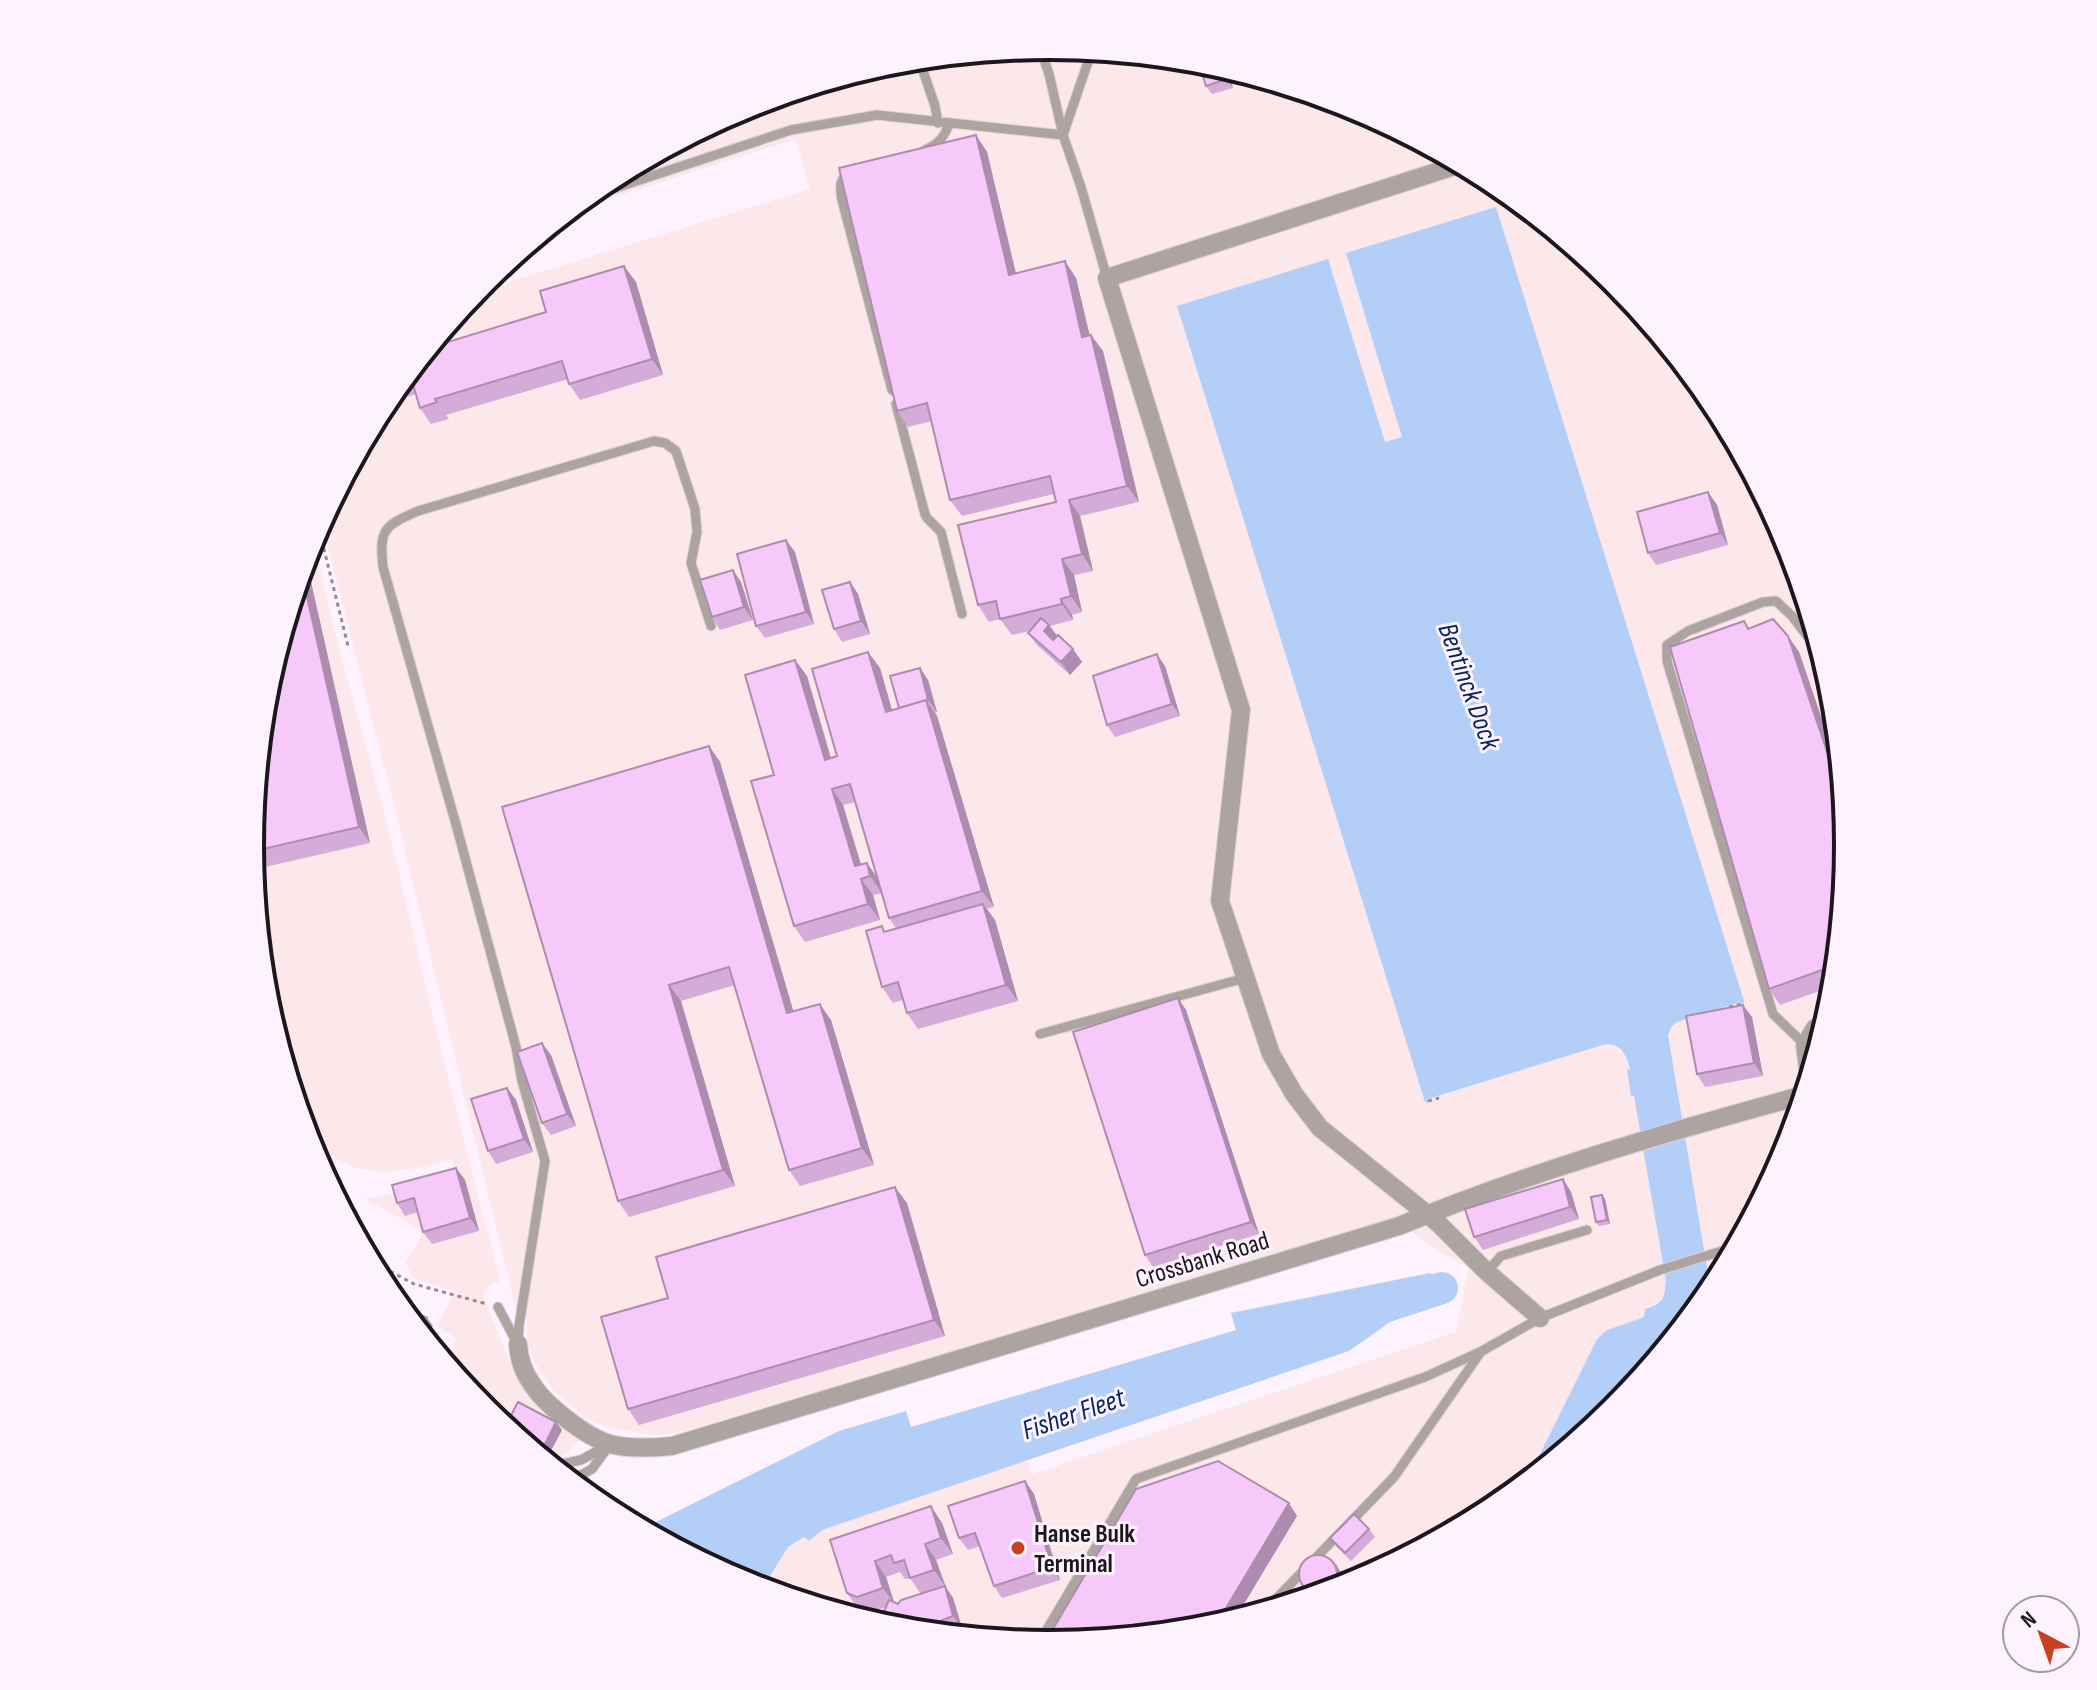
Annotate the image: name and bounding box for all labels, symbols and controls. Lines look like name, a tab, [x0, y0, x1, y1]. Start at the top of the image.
water label: Bentinck Dock	[1430, 619, 1507, 756]
street label: Crossbank Road	[1132, 1225, 1273, 1295]
water label: Fisher Fleet	[1018, 1381, 1130, 1447]
place label: Hanse Bulk Terminal	[1034, 1519, 1135, 1580]
marker: Hanse Bulk Terminal	[1009, 1539, 1027, 1557]
north arrow	[2001, 1594, 2081, 1674]
text: N	[2016, 1606, 2042, 1634]

